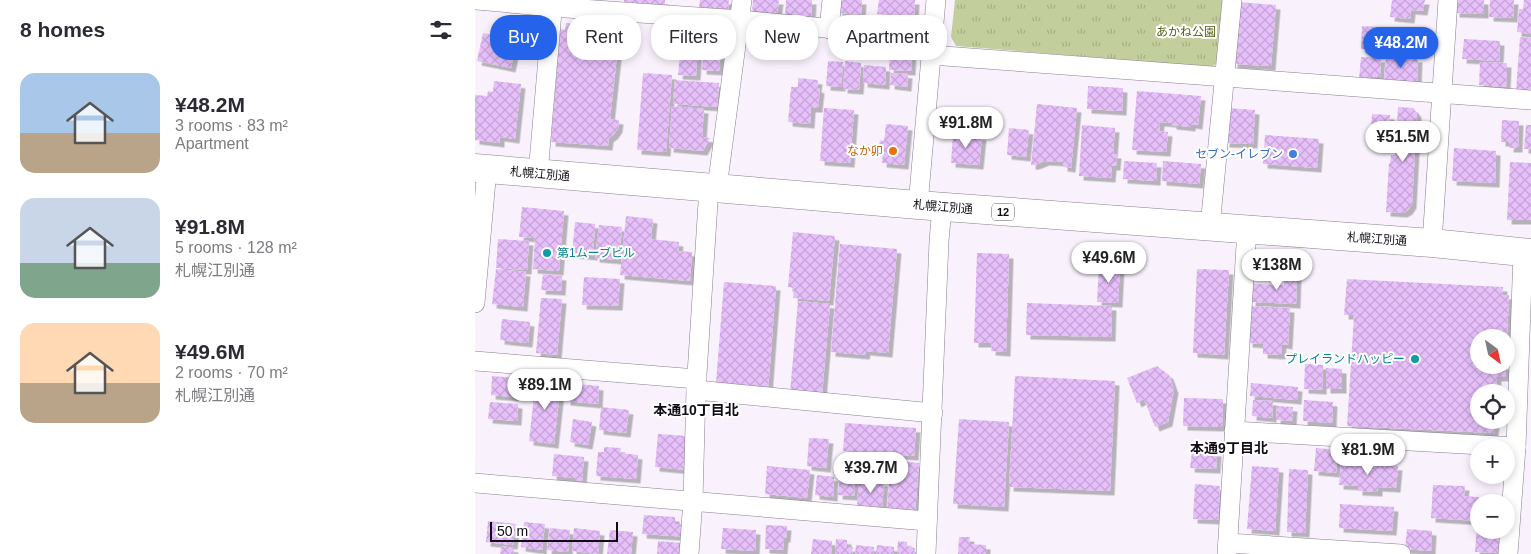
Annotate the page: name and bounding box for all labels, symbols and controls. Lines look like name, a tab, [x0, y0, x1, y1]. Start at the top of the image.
chip: Buy	[490, 15, 557, 60]
chip: Rent	[567, 15, 641, 60]
chip: Filters	[651, 15, 736, 60]
chip: New	[746, 15, 818, 60]
chip: Apartment	[828, 15, 947, 60]
icon: filters	[427, 16, 455, 44]
text: 8 homes	[20, 18, 105, 41]
park label: あかね公園	[1156, 25, 1216, 39]
pin: ¥48.2M	[1360, 27, 1442, 69]
text: ¥48.2M	[1374, 34, 1428, 51]
icon: home	[60, 93, 120, 153]
text: ¥48.2M	[175, 93, 245, 116]
pin: ¥91.8M	[925, 106, 1007, 149]
text: ¥91.8M	[939, 114, 993, 131]
text: 3 rooms · 83 m²	[175, 117, 288, 134]
pin: ¥51.5M	[1362, 120, 1444, 163]
text: ¥51.5M	[1376, 128, 1430, 145]
text: Apartment	[175, 135, 249, 152]
place label: なか卯	[847, 144, 883, 158]
marker: なか卯	[887, 145, 899, 157]
place label: セブン-イレブン	[1195, 147, 1283, 161]
marker: セブン-イレブン	[1287, 148, 1299, 160]
street label: 札幌江別通	[509, 164, 571, 184]
street label: 札幌江別通	[912, 197, 974, 217]
road number: 12	[992, 203, 1014, 220]
text: ¥91.8M	[175, 215, 245, 238]
icon: home	[60, 218, 120, 278]
street label: 札幌江別通	[1347, 230, 1407, 248]
text: 5 rooms · 128 m²	[175, 239, 297, 256]
pin: ¥49.6M	[1068, 242, 1150, 284]
place label: 第1ムーブビル	[557, 246, 635, 260]
marker: 第1ムーブビル	[541, 247, 553, 259]
pin: ¥138M	[1242, 248, 1312, 291]
text: ¥49.6M	[1082, 249, 1136, 266]
text: ¥138M	[1253, 256, 1301, 273]
text: 札幌江別通	[175, 262, 255, 279]
north arrow	[1470, 329, 1515, 374]
map controls	[1470, 329, 1515, 539]
text: ¥49.6M	[175, 340, 245, 363]
icon: home	[60, 343, 120, 403]
place label: プレイランドハッピー	[1285, 352, 1405, 366]
marker: プレイランドハッピー	[1409, 353, 1421, 365]
text: 2 rooms · 70 m²	[175, 364, 288, 381]
pin: ¥89.1M	[504, 368, 586, 411]
text: ¥89.1M	[518, 376, 572, 393]
button: locate	[1470, 384, 1515, 429]
text: 札幌江別通	[175, 387, 255, 404]
district label: 本通10丁目北	[653, 402, 739, 418]
pin: ¥81.9M	[1327, 434, 1409, 476]
button: +	[1470, 439, 1515, 484]
district label: 本通9丁目北	[1190, 440, 1268, 456]
text: ¥81.9M	[1341, 441, 1395, 458]
pin: ¥39.7M	[830, 452, 912, 494]
text: ¥39.7M	[844, 459, 898, 476]
button: −	[1470, 494, 1515, 539]
scale bar	[490, 519, 617, 542]
text: 50 m	[497, 523, 528, 539]

